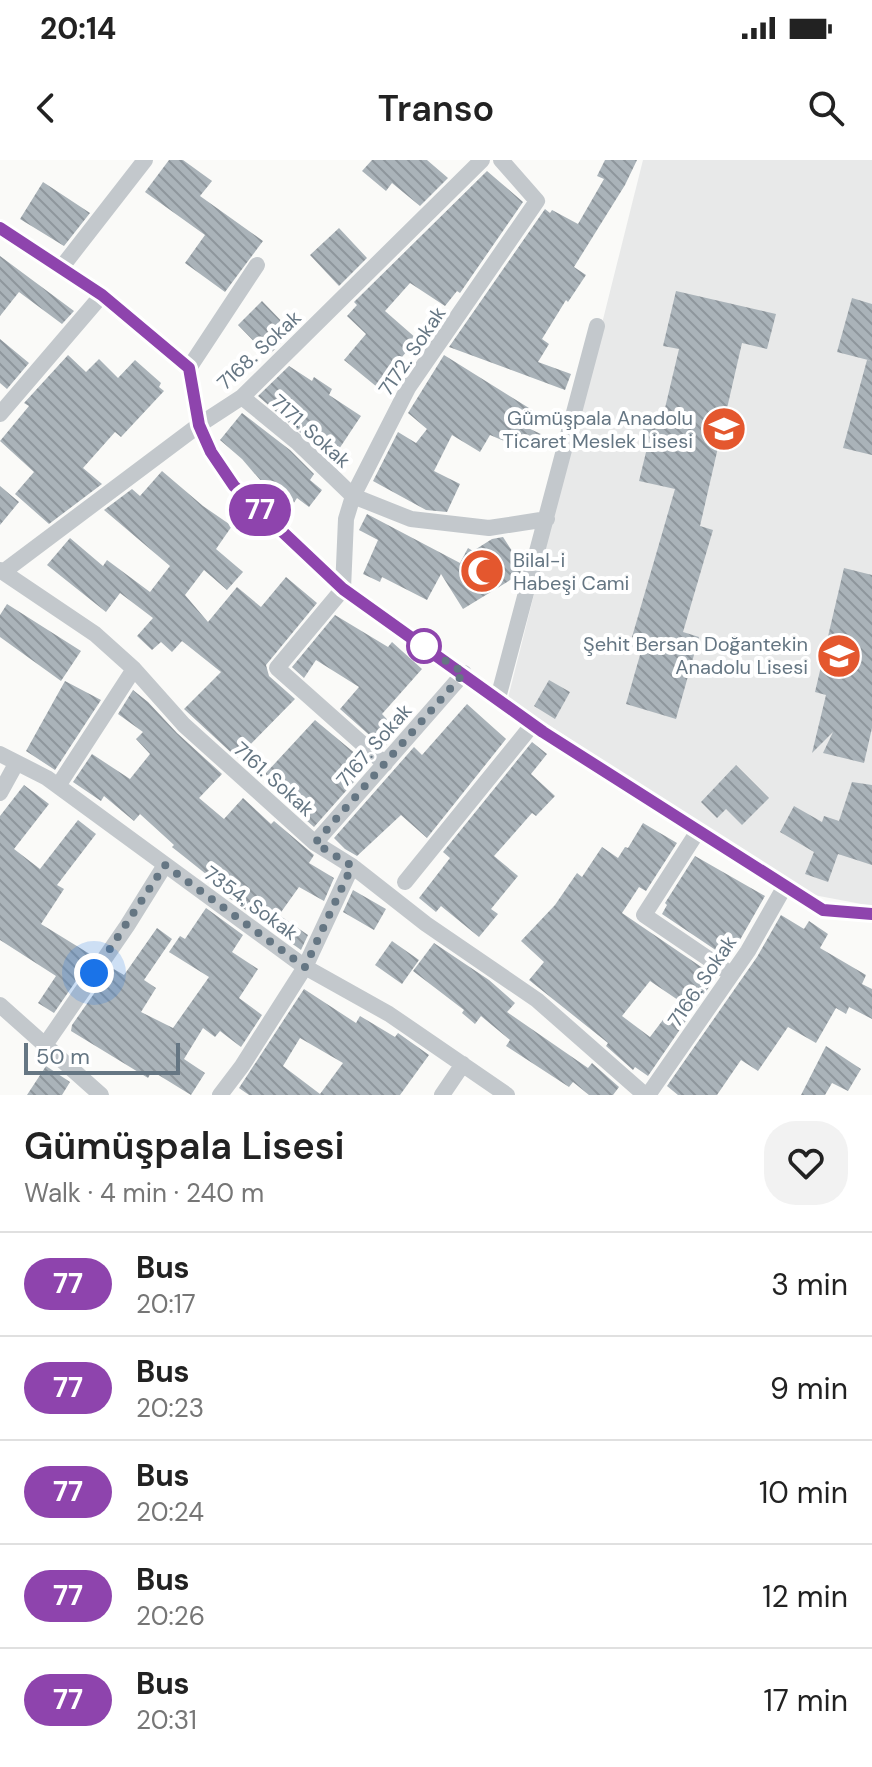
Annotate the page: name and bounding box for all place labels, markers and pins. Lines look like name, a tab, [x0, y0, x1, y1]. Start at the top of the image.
place label: Gümüşpala Anadolu Ticaret Meslek Lisesi	[502, 405, 693, 454]
school or university icon: Gümüşpala Anadolu Ticaret Meslek Lisesi	[700, 405, 748, 453]
mosque icon: Bilal-i Habeşi Cami	[458, 547, 506, 595]
place label: Bilal-i Habeşi Cami	[513, 547, 629, 596]
unlabelled marker	[407, 629, 441, 663]
place label: Şehit Bersan Doğantekin Anadolu Lisesi	[583, 631, 808, 680]
school or university icon: Şehit Bersan Doğantekin Anadolu Lisesi	[815, 632, 863, 680]

